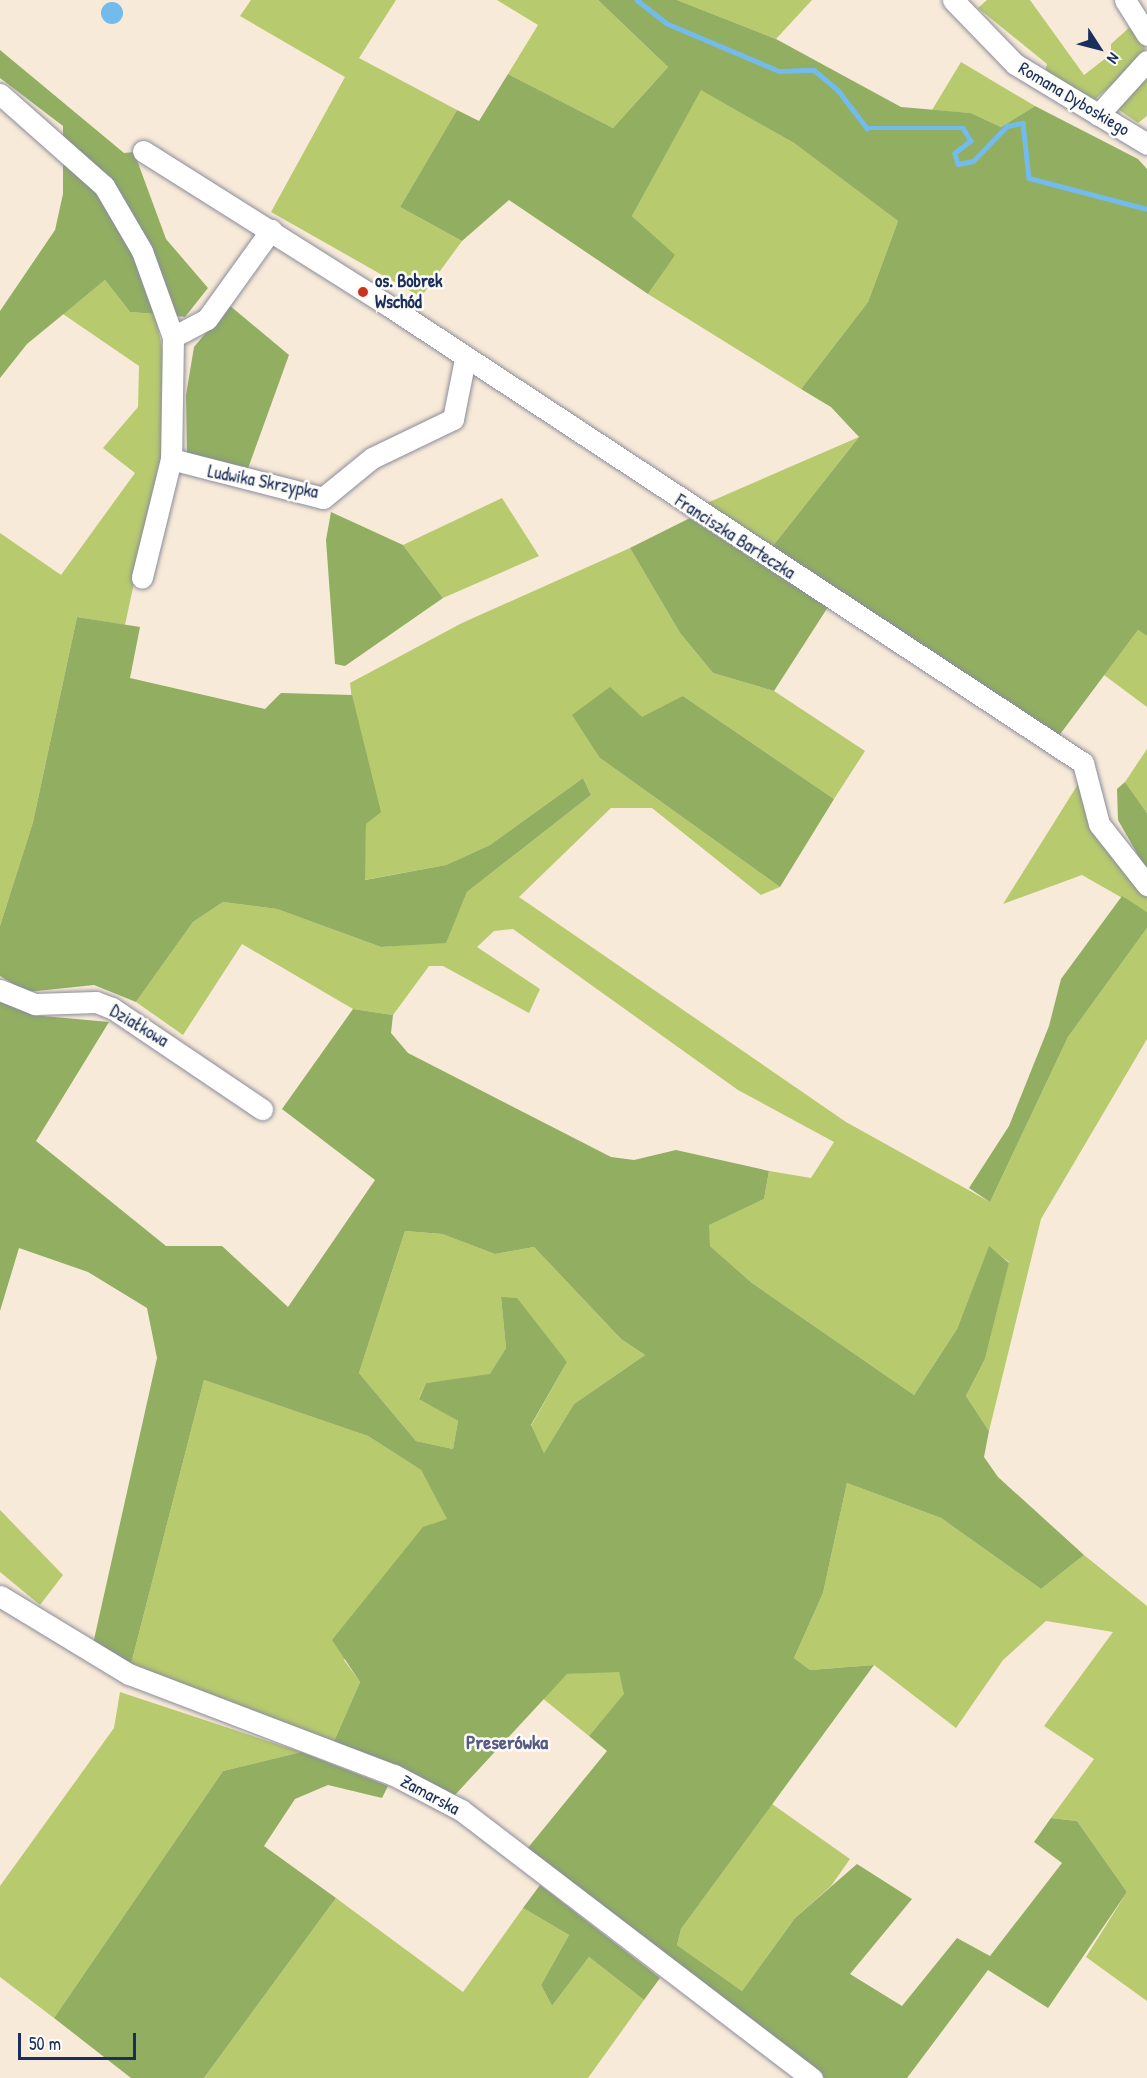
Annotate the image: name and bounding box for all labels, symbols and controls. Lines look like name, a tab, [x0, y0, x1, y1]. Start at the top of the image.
north arrow	[1069, 18, 1129, 78]
text: N	[1102, 49, 1125, 68]
street label: Romana Dyboskiego	[1015, 57, 1133, 141]
place label: os. Bobrek Wschód	[375, 271, 443, 314]
marker: os. Bobrek Wschód	[356, 285, 370, 299]
street label: Ludwika Skrzypka	[206, 461, 320, 503]
street label: Franciszka Barteczka	[671, 490, 799, 584]
street label: Działkowa	[106, 1000, 172, 1052]
district label: Preserówka	[466, 1729, 548, 1753]
street label: Zamarska	[397, 1770, 463, 1820]
scale bar	[21, 2021, 140, 2059]
text: 50 m	[29, 2031, 61, 2056]

